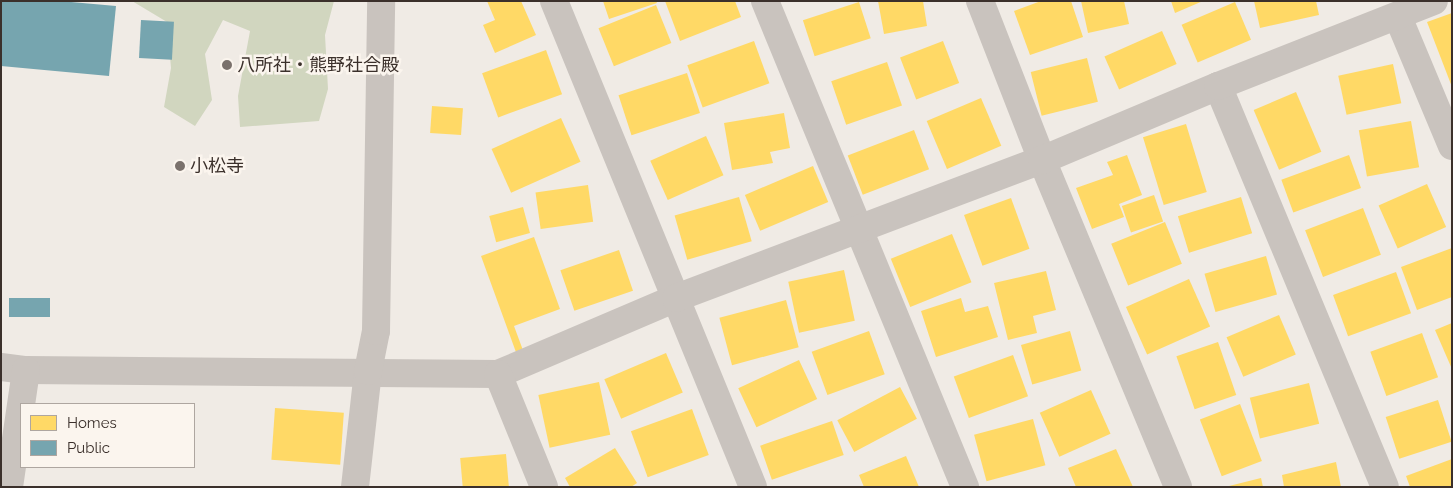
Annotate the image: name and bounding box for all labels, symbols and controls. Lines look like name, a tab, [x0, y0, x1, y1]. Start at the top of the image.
place label: 八所社・熊野社合殿	[237, 54, 399, 76]
marker: 八所社・熊野社合殿	[221, 59, 233, 71]
place label: 小松寺	[190, 155, 244, 177]
marker: 小松寺	[174, 160, 186, 172]
legend	[20, 403, 195, 468]
text: Homes	[67, 414, 117, 432]
text: Public	[67, 439, 110, 457]

